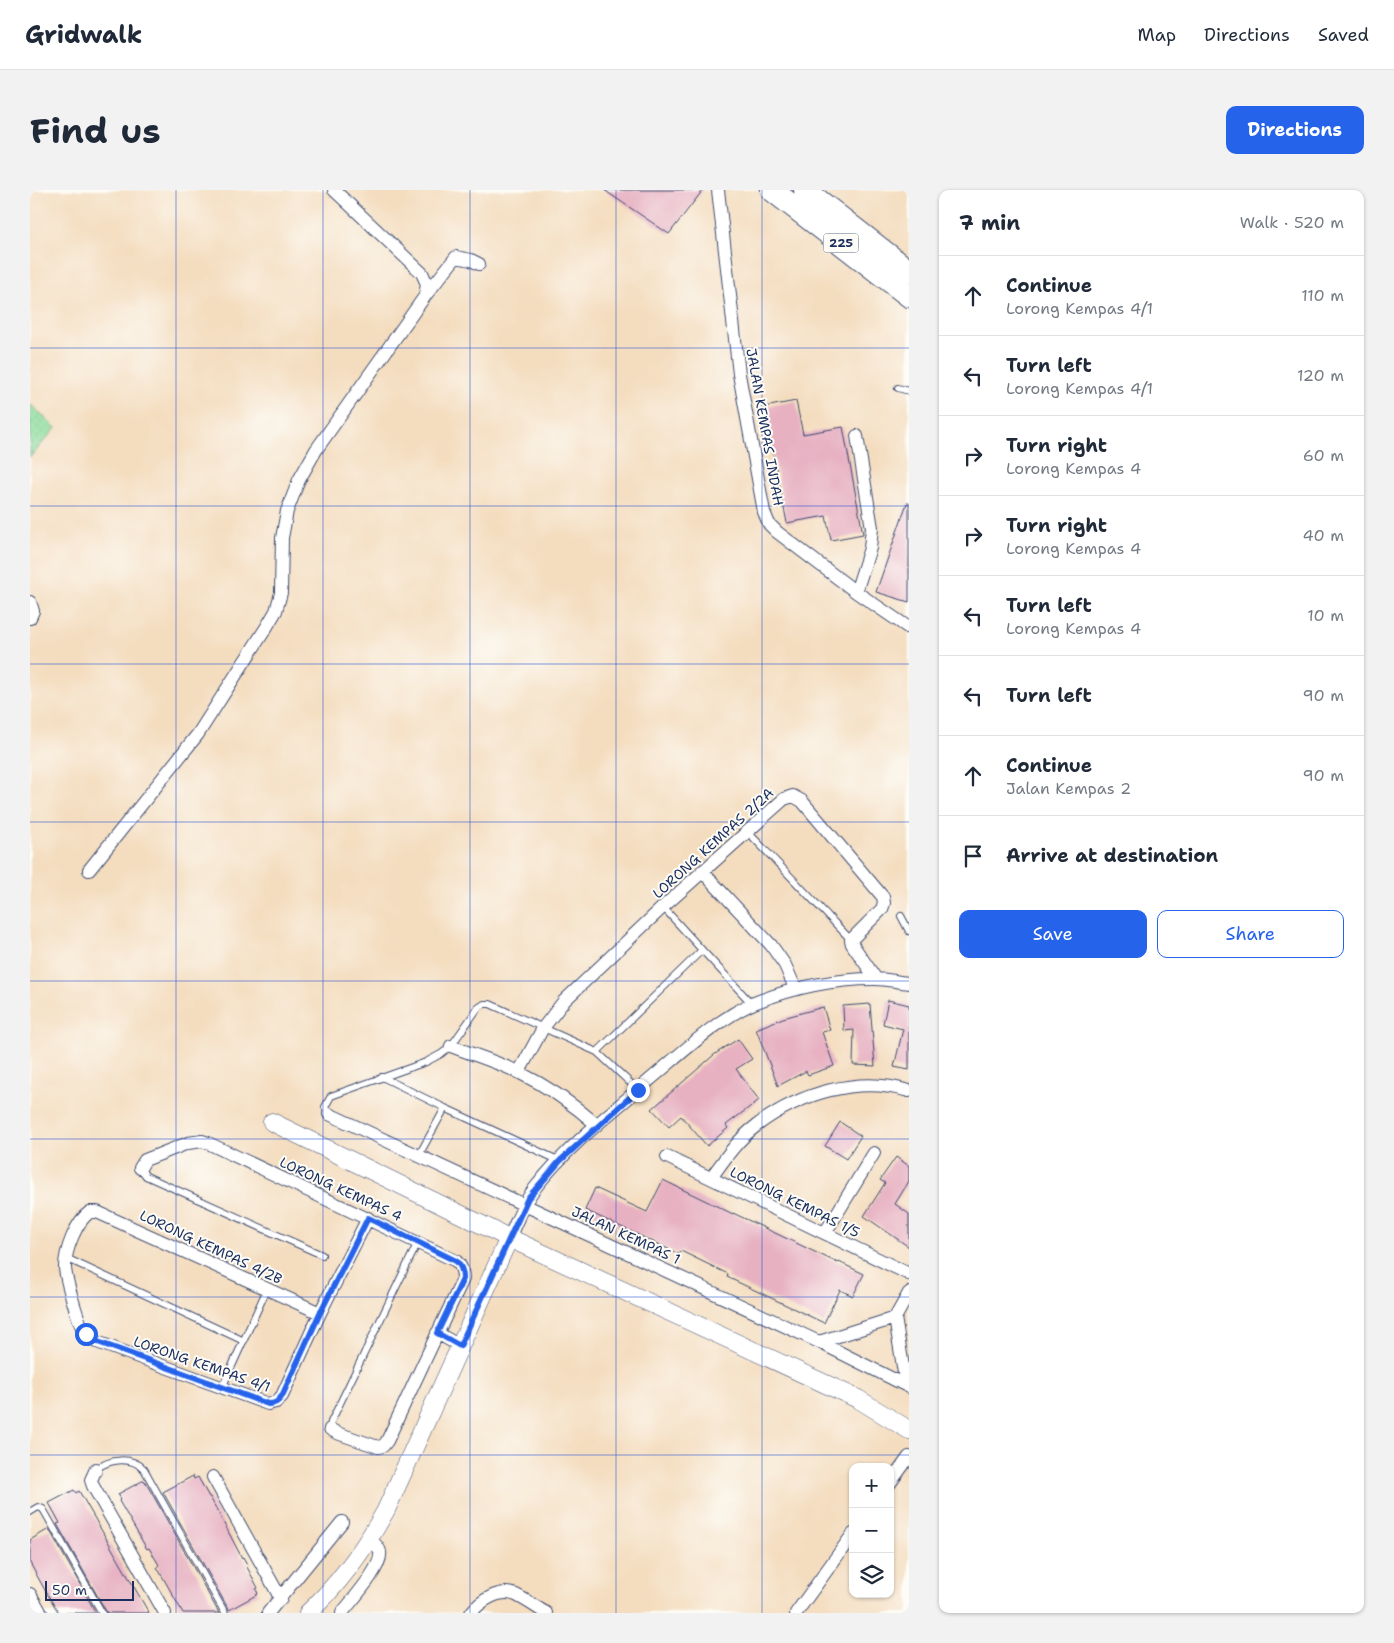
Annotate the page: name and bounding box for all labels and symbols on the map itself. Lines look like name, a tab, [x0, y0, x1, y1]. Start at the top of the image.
road number: 225	[824, 234, 858, 252]
street label: JALAN KEMPAS INDAH	[742, 347, 788, 507]
street label: LORONG KEMPAS 2/2A	[649, 784, 777, 902]
route end	[627, 1079, 650, 1102]
street label: LORONG KEMPAS 4	[277, 1153, 405, 1225]
street label: LORONG KEMPAS 1/5	[727, 1163, 863, 1241]
street label: JALAN KEMPAS 1	[569, 1202, 683, 1268]
street label: LORONG KEMPAS 4/2B	[137, 1206, 285, 1288]
route start	[75, 1323, 98, 1346]
street label: LORONG KEMPAS 4/1	[131, 1332, 273, 1396]
scale bar	[45, 1578, 134, 1601]

